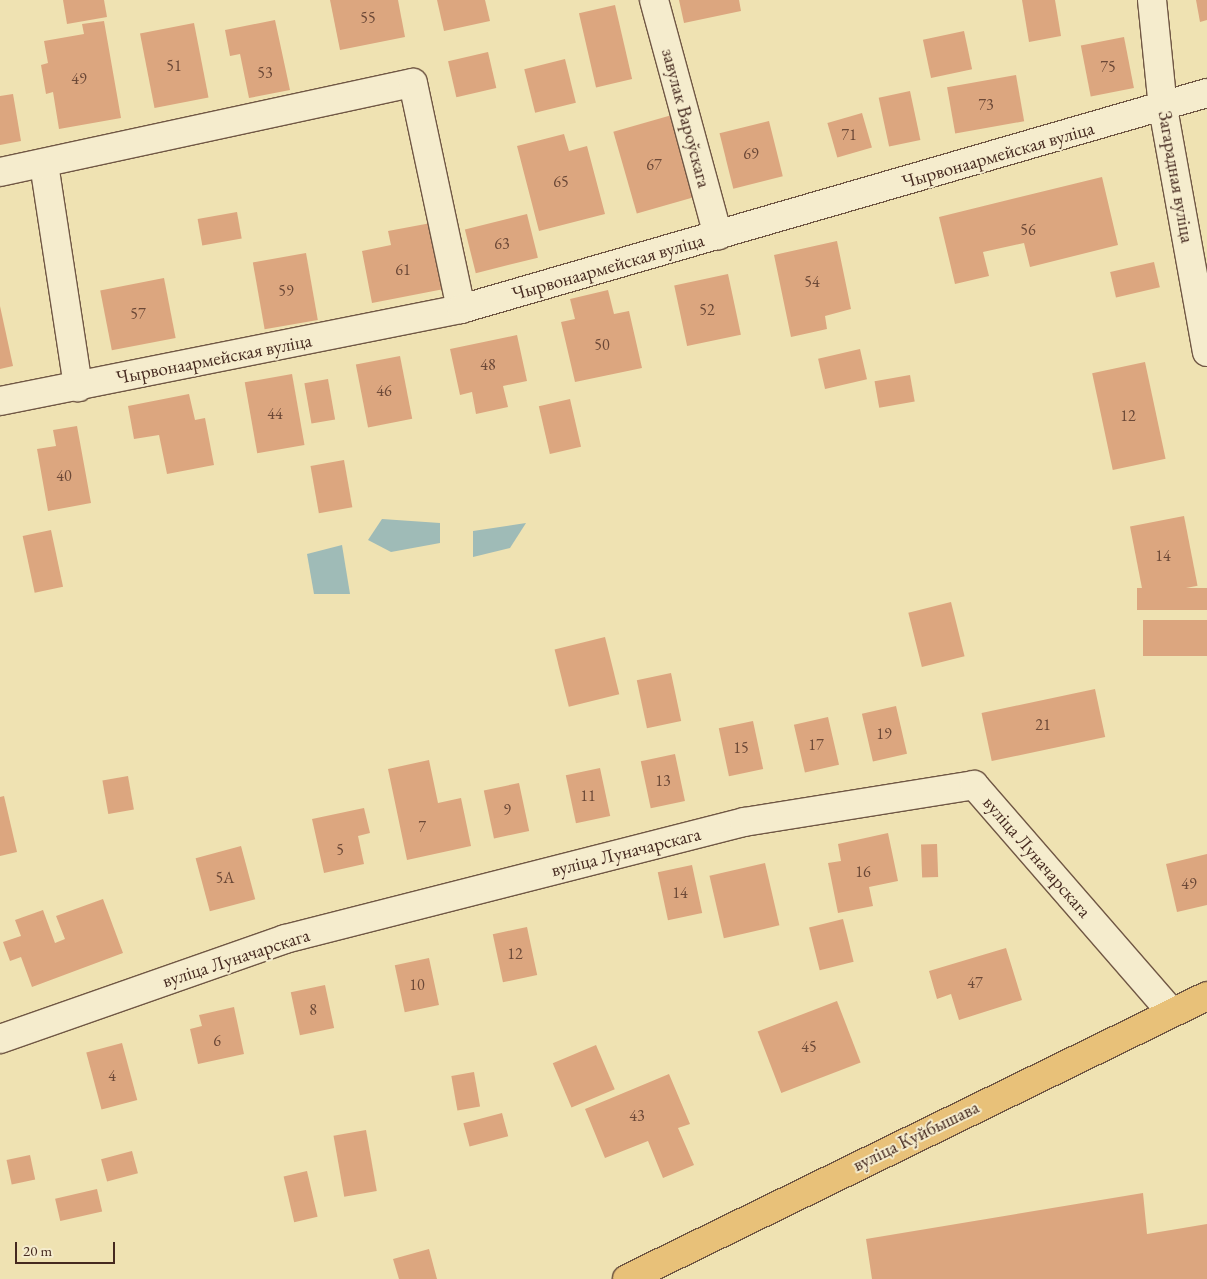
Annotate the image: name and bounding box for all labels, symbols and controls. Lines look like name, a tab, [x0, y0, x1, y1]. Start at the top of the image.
house number: 55	[360, 8, 376, 28]
street label: завулак Вароўскага	[656, 46, 716, 190]
house number: 51	[166, 56, 182, 76]
house number: 75	[1100, 57, 1116, 77]
house number: 53	[257, 63, 273, 83]
house number: 49	[71, 69, 87, 89]
house number: 73	[978, 95, 994, 115]
street label: Загарадная вуліца	[1153, 109, 1199, 245]
street label: Чырвонаармейская вуліца	[899, 117, 1097, 193]
house number: 71	[841, 125, 857, 145]
house number: 69	[743, 144, 759, 164]
house number: 67	[646, 155, 662, 175]
house number: 65	[553, 172, 569, 192]
house number: 56	[1020, 220, 1036, 240]
street label: Чырвонаармейская вуліца	[509, 229, 707, 305]
house number: 63	[494, 234, 510, 254]
house number: 61	[395, 260, 411, 280]
house number: 54	[804, 272, 820, 292]
house number: 59	[278, 281, 294, 301]
house number: 52	[699, 300, 715, 320]
house number: 57	[130, 304, 146, 324]
street label: Чырвонаармейская вуліца	[114, 329, 314, 389]
house number: 50	[594, 335, 610, 355]
house number: 48	[480, 355, 496, 375]
house number: 46	[376, 381, 392, 401]
house number: 44	[267, 404, 283, 424]
house number: 12	[1120, 406, 1136, 426]
house number: 40	[56, 466, 72, 486]
house number: 14	[1155, 546, 1171, 566]
house number: 21	[1035, 715, 1051, 735]
house number: 19	[876, 724, 892, 744]
house number: 17	[808, 735, 824, 755]
house number: 15	[733, 738, 749, 758]
house number: 13	[655, 771, 671, 791]
house number: 11	[580, 786, 596, 806]
street label: вуліца Луначарскага	[978, 792, 1096, 922]
house number: 9	[503, 800, 511, 820]
house number: 7	[418, 817, 426, 837]
street label: вуліца Луначарскага	[549, 822, 703, 882]
house number: 5	[336, 840, 344, 860]
house number: 16	[855, 862, 871, 882]
house number: 5А	[216, 868, 234, 888]
house number: 49	[1181, 874, 1197, 894]
house number: 14	[672, 883, 688, 903]
street label: вуліца Луначарскага	[159, 923, 313, 993]
house number: 12	[507, 944, 523, 964]
house number: 47	[967, 973, 983, 993]
house number: 10	[409, 975, 425, 995]
house number: 8	[309, 1000, 317, 1020]
house number: 6	[213, 1031, 221, 1051]
house number: 45	[801, 1037, 817, 1057]
house number: 4	[108, 1066, 116, 1086]
street label: вуліца Куйбышава	[849, 1096, 983, 1176]
house number: 43	[629, 1106, 645, 1126]
scale bar	[18, 1232, 118, 1264]
text: 20 m	[23, 1241, 52, 1260]

